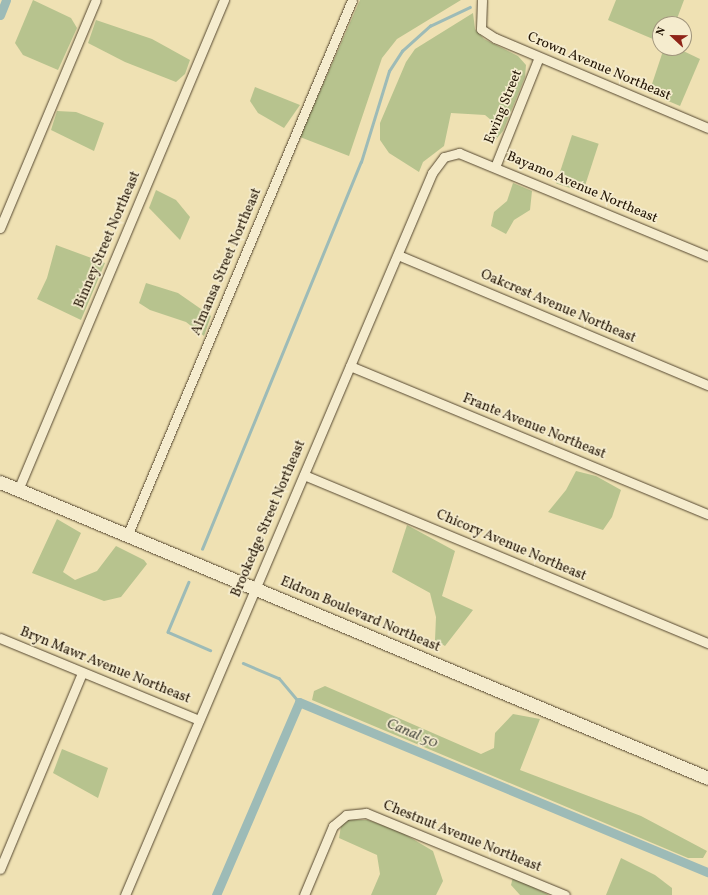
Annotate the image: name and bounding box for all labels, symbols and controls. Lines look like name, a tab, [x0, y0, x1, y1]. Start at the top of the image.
north arrow	[652, 16, 692, 56]
street label: Crown Avenue Northeast	[525, 29, 673, 105]
street label: Ewing Street	[482, 67, 526, 147]
street label: Bayamo Avenue Northeast	[504, 149, 660, 227]
street label: Binney Street Northeast	[71, 169, 145, 311]
street label: Almansa Street Northeast	[188, 186, 266, 338]
street label: Oakcrest Avenue Northeast	[478, 267, 638, 347]
street label: Frante Avenue Northeast	[460, 391, 608, 463]
street label: Brookedge Street Northeast	[228, 438, 310, 600]
street label: Chicory Avenue Northeast	[433, 507, 589, 585]
street label: Eldron Boulevard Northeast	[278, 574, 442, 656]
street label: Bryn Mawr Avenue Northeast	[17, 624, 193, 708]
water label: Canal 50	[384, 715, 440, 753]
street label: Chestnut Avenue Northeast	[380, 798, 544, 876]

